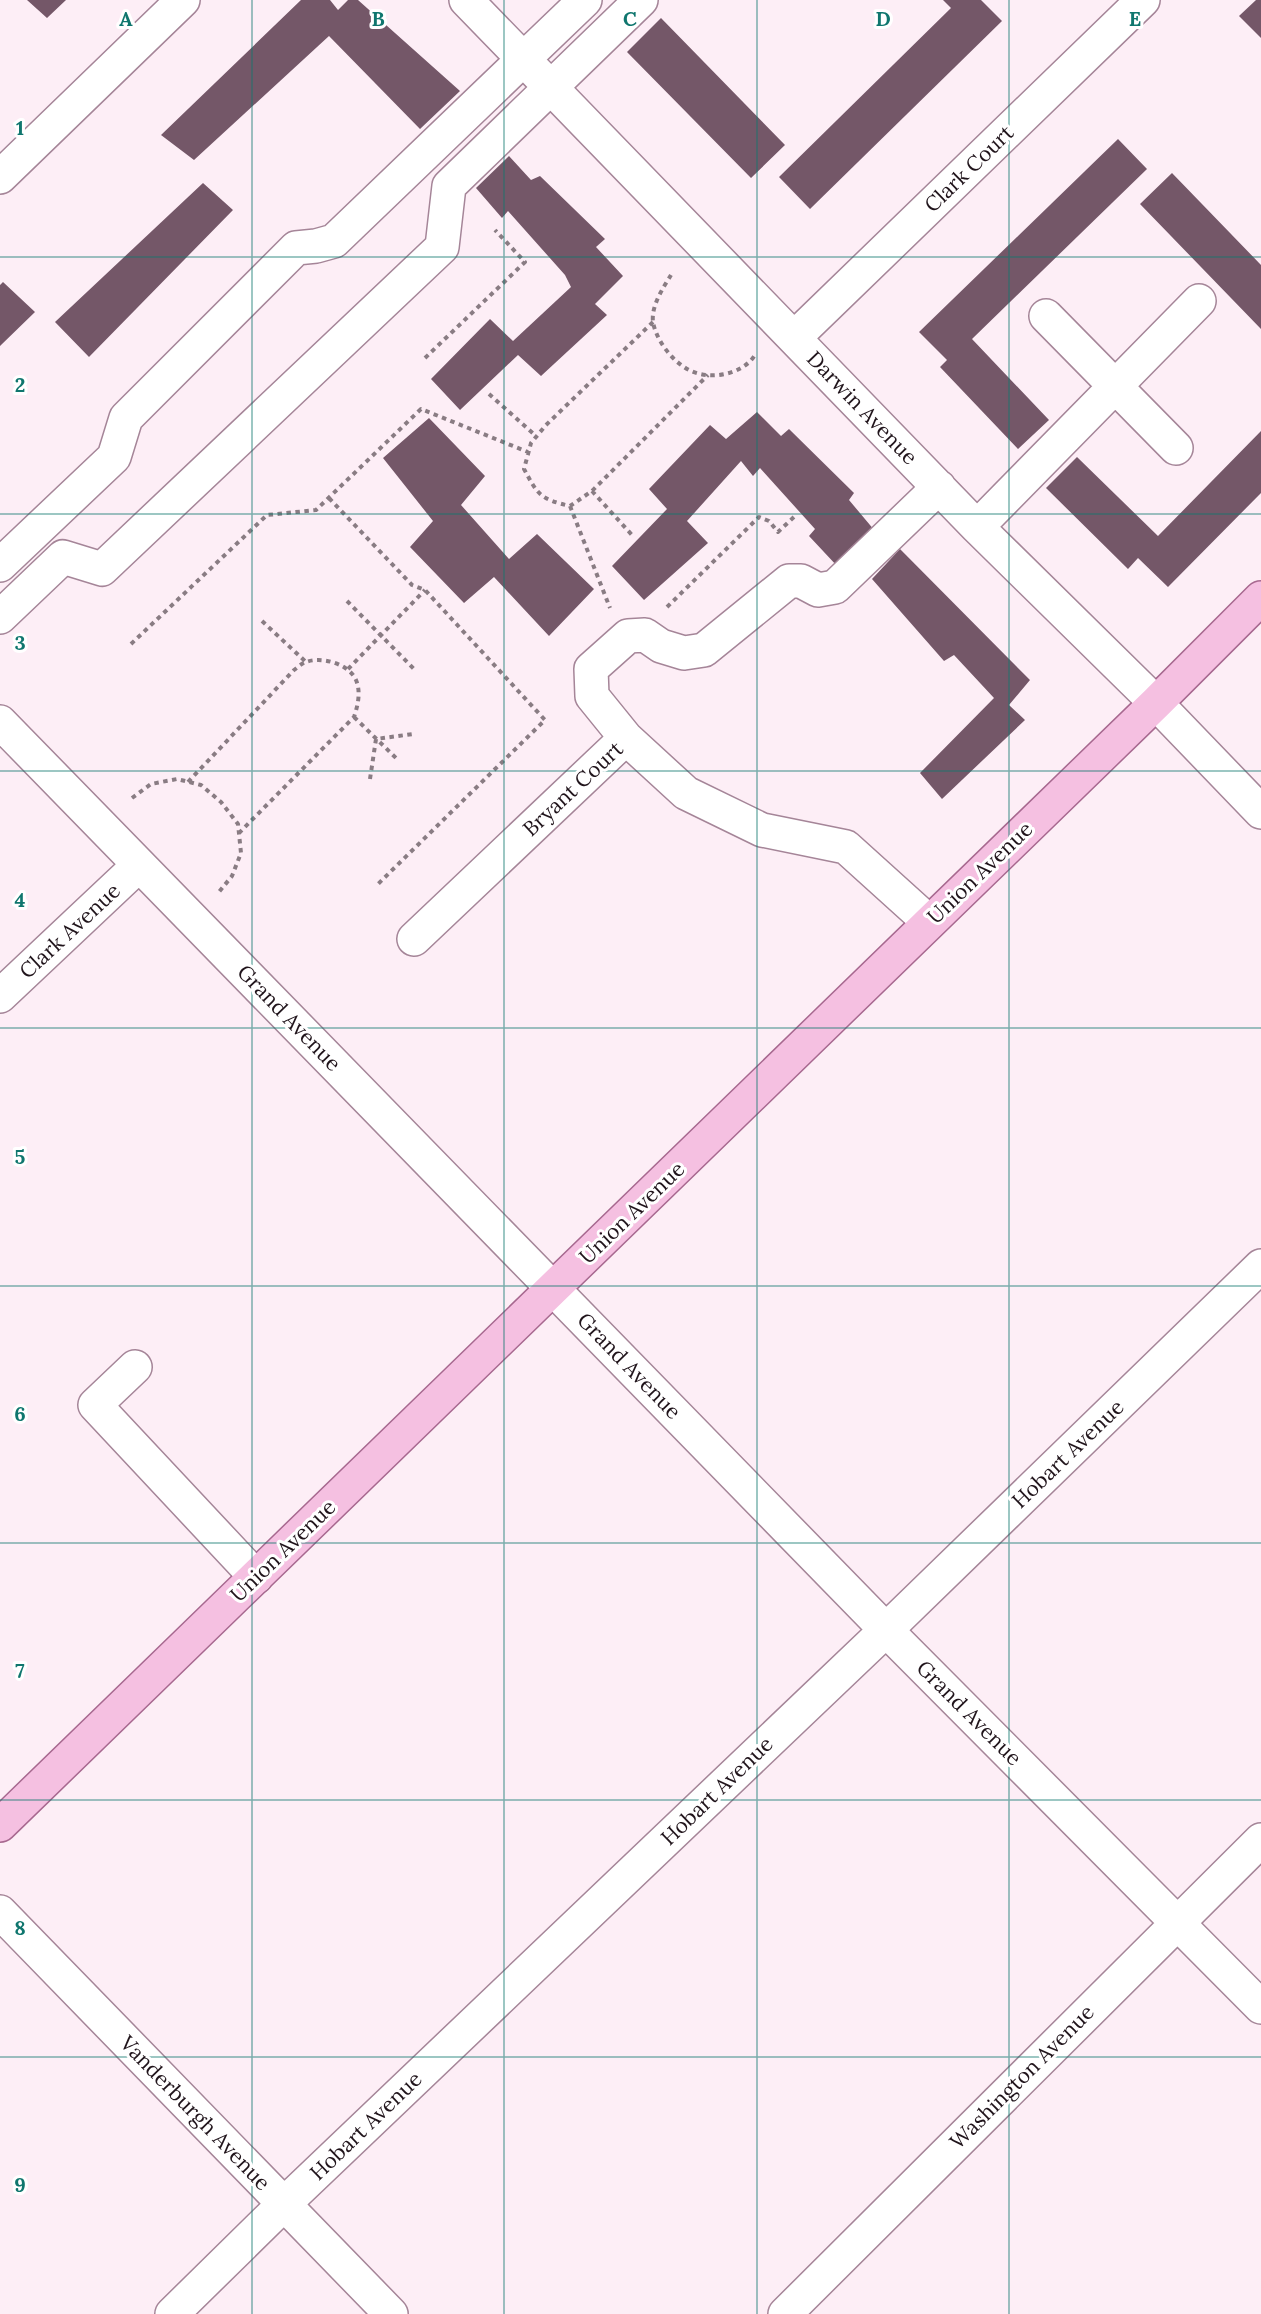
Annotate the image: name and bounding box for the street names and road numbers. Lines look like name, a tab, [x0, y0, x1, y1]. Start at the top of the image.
street label: Clark Court	[918, 119, 1020, 218]
street label: Darwin Avenue	[801, 345, 923, 470]
street label: Bryant Court	[517, 735, 629, 842]
street label: Union Avenue	[921, 816, 1038, 930]
street label: Clark Avenue	[14, 877, 126, 984]
street label: Grand Avenue	[232, 959, 347, 1077]
street label: Union Avenue	[573, 1156, 690, 1270]
street label: Grand Avenue	[572, 1307, 687, 1425]
street label: Hobart Avenue	[1006, 1393, 1129, 1514]
street label: Union Avenue	[224, 1494, 341, 1608]
street label: Grand Avenue	[911, 1654, 1028, 1771]
street label: Hobart Avenue	[655, 1730, 778, 1851]
street label: Washington Avenue	[944, 1999, 1100, 2155]
street label: Vanderburgh Avenue	[114, 2029, 276, 2196]
street label: Hobart Avenue	[304, 2065, 427, 2186]

